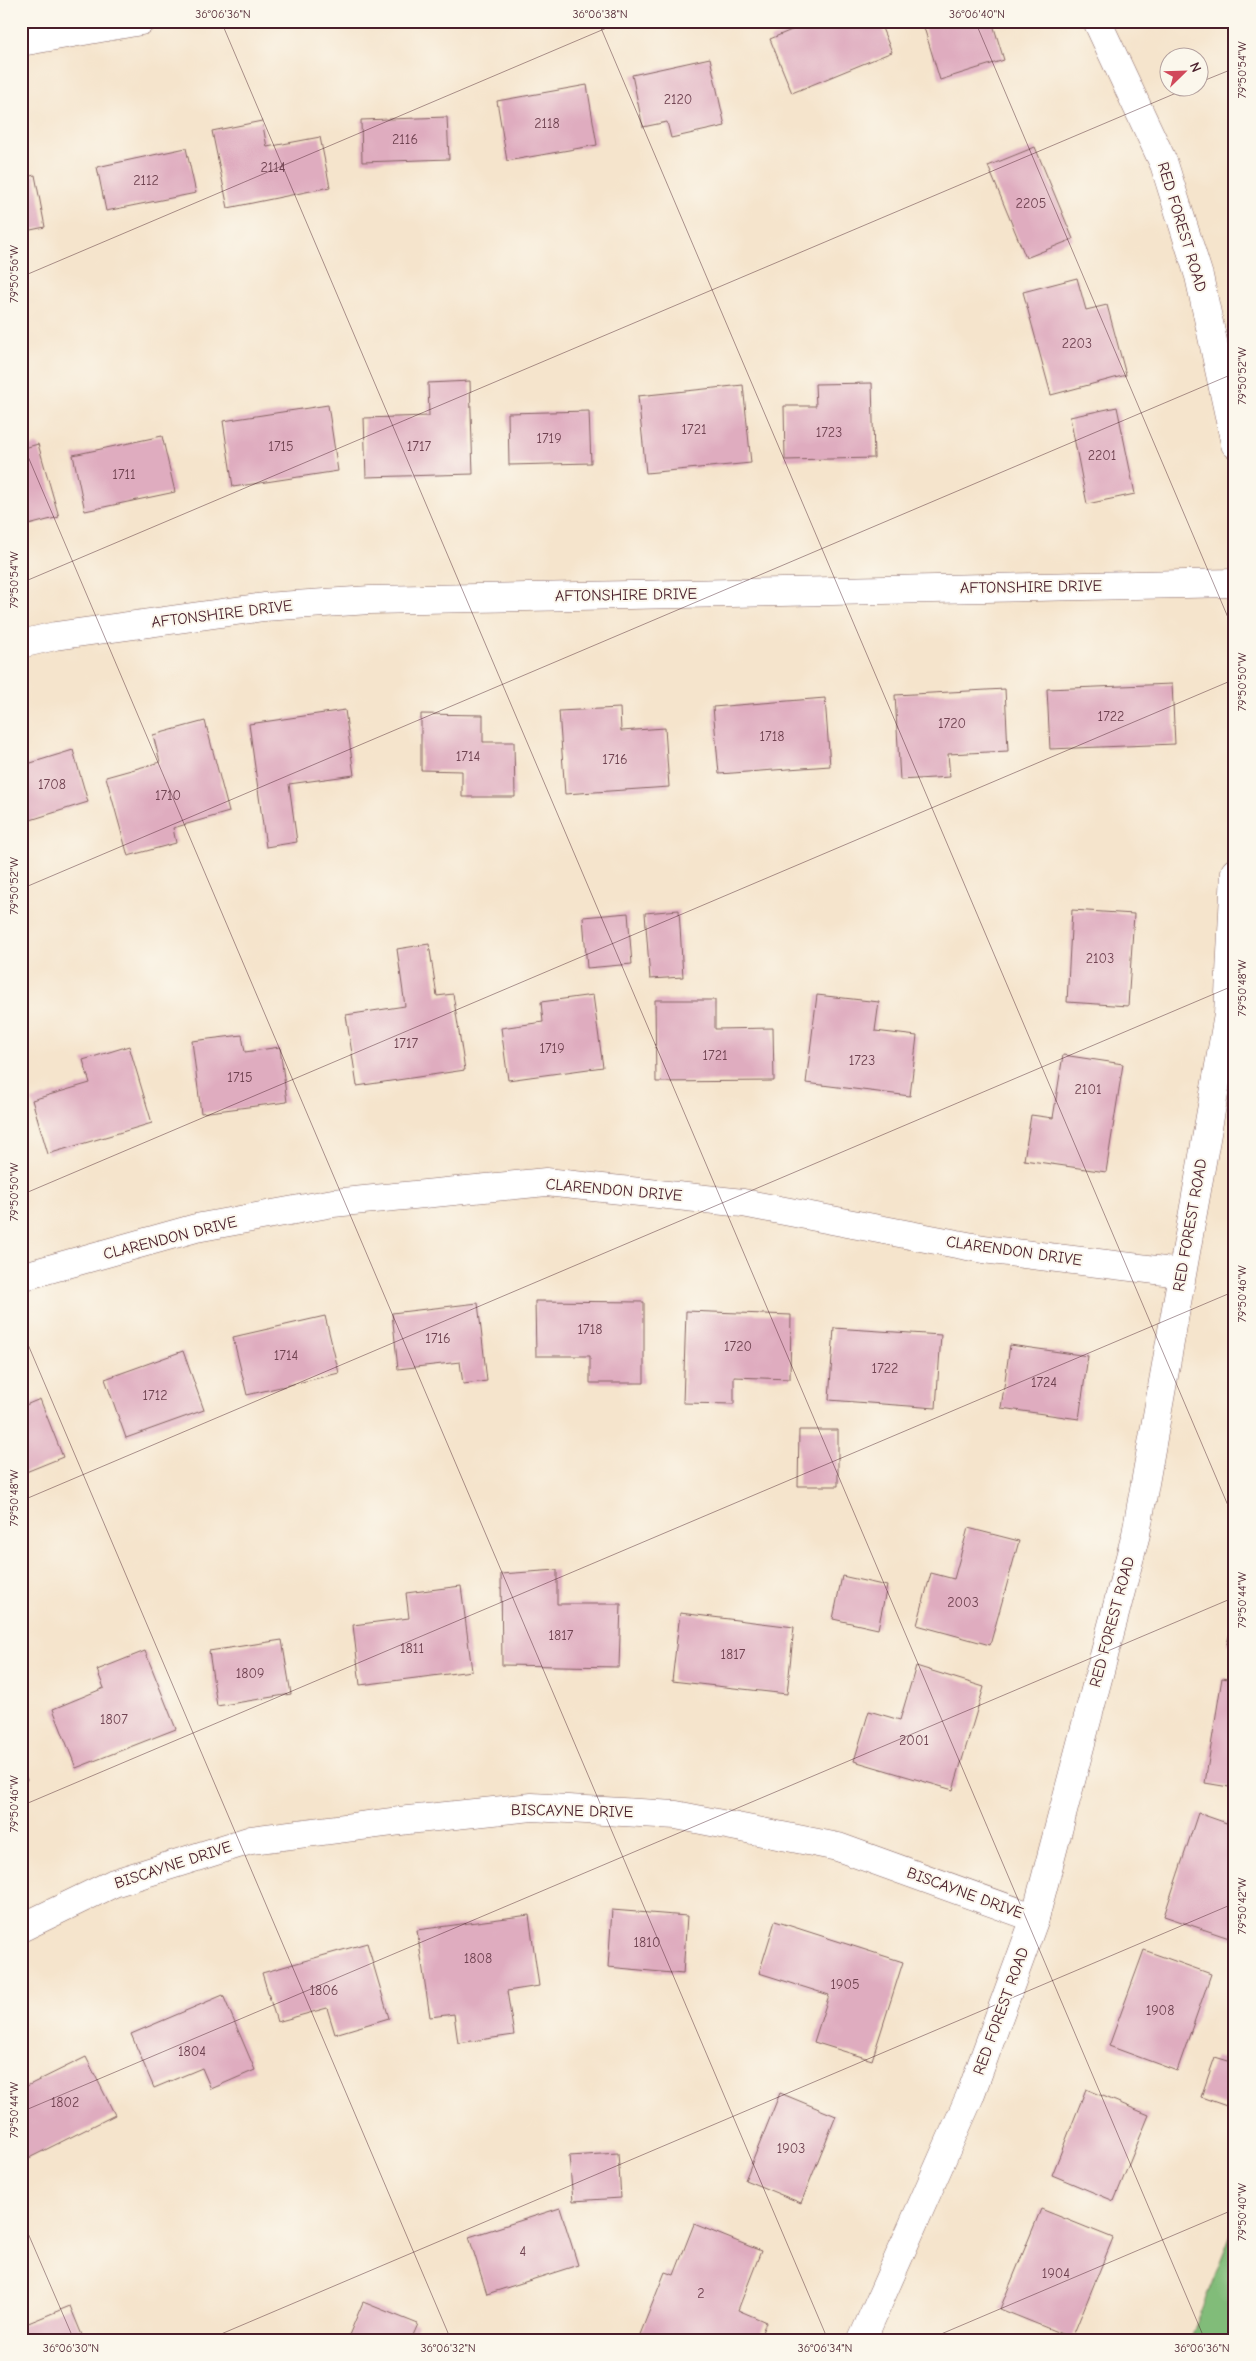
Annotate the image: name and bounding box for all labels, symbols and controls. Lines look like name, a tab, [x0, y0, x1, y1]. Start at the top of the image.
text: 36°06'36"N	[195, 7, 251, 21]
text: 36°06'38"N	[572, 7, 628, 21]
text: 36°06'40"N	[949, 7, 1005, 21]
text: 79°50'54"W	[1235, 41, 1249, 99]
north arrow	[1158, 48, 1208, 98]
text: N	[1186, 60, 1205, 75]
house number: 2120	[664, 91, 692, 108]
house number: 2118	[534, 115, 560, 132]
house number: 2116	[392, 131, 418, 148]
house number: 2114	[260, 159, 286, 176]
street label: RED FOREST ROAD	[1154, 160, 1210, 294]
house number: 2112	[133, 172, 159, 189]
house number: 2205	[1016, 195, 1046, 212]
text: 79°50'56"W	[7, 244, 21, 303]
house number: 2203	[1062, 335, 1092, 352]
text: 79°50'52"W	[1235, 347, 1249, 405]
house number: 1721	[681, 421, 707, 438]
house number: 1723	[816, 424, 842, 441]
house number: 1719	[536, 430, 562, 447]
house number: 1715	[268, 438, 294, 455]
house number: 1717	[407, 438, 432, 455]
house number: 2201	[1088, 447, 1116, 464]
house number: 1711	[112, 466, 136, 483]
text: 79°50'54"W	[7, 551, 21, 609]
street label: AFTONSHIRE DRIVE	[960, 577, 1103, 597]
street label: AFTONSHIRE DRIVE	[555, 585, 698, 605]
street label: AFTONSHIRE DRIVE	[150, 596, 294, 632]
text: 79°50'50"W	[1235, 652, 1249, 711]
house number: 1722	[1098, 708, 1124, 725]
house number: 1720	[938, 715, 966, 732]
house number: 1718	[760, 728, 784, 745]
house number: 1714	[456, 748, 480, 765]
house number: 1716	[602, 751, 628, 768]
house number: 1708	[38, 776, 66, 793]
house number: 1710	[155, 787, 181, 804]
text: 79°50'52"W	[7, 857, 21, 915]
house number: 2103	[1086, 950, 1114, 967]
text: 79°50'48"W	[1235, 959, 1249, 1016]
house number: 1717	[394, 1035, 419, 1052]
house number: 1719	[539, 1040, 565, 1057]
house number: 1721	[702, 1047, 728, 1064]
house number: 1723	[849, 1052, 875, 1069]
house number: 1715	[227, 1069, 253, 1086]
house number: 2101	[1075, 1081, 1101, 1098]
street label: RED FOREST ROAD	[1169, 1157, 1211, 1293]
text: 79°50'50"W	[7, 1162, 21, 1221]
street label: CLARENDON DRIVE	[545, 1175, 683, 1205]
street label: CLARENDON DRIVE	[101, 1213, 239, 1263]
street label: CLARENDON DRIVE	[945, 1233, 1084, 1270]
text: 79°50'46"W	[1235, 1265, 1249, 1323]
house number: 1718	[578, 1321, 602, 1338]
house number: 1716	[425, 1330, 451, 1347]
house number: 1720	[724, 1338, 752, 1355]
house number: 1714	[274, 1347, 298, 1364]
house number: 1722	[872, 1360, 898, 1377]
house number: 1724	[1031, 1374, 1057, 1391]
house number: 1712	[142, 1387, 168, 1404]
text: 79°50'48"W	[7, 1469, 21, 1526]
street label: RED FOREST ROAD	[1086, 1555, 1138, 1689]
text: 79°50'44"W	[1235, 1571, 1249, 1628]
house number: 2003	[947, 1594, 979, 1611]
house number: 1817	[549, 1627, 574, 1644]
house number: 1811	[400, 1640, 424, 1657]
house number: 1817	[721, 1646, 746, 1663]
house number: 1809	[236, 1665, 264, 1682]
house number: 1807	[100, 1711, 128, 1728]
house number: 2001	[899, 1732, 929, 1749]
text: 79°50'46"W	[7, 1775, 21, 1833]
street label: BISCAYNE DRIVE	[511, 1801, 634, 1821]
street label: BISCAYNE DRIVE	[112, 1837, 234, 1892]
street label: BISCAYNE DRIVE	[904, 1864, 1026, 1922]
text: 79°50'42"W	[1235, 1877, 1249, 1934]
house number: 1810	[634, 1934, 660, 1951]
street label: RED FOREST ROAD	[970, 1945, 1032, 2077]
house number: 1808	[464, 1950, 492, 1967]
house number: 1905	[830, 1976, 860, 1993]
house number: 1806	[310, 1982, 338, 1999]
house number: 1908	[1146, 2002, 1174, 2019]
house number: 1804	[178, 2043, 206, 2060]
text: 79°50'44"W	[7, 2081, 21, 2138]
house number: 1802	[51, 2094, 79, 2111]
house number: 1903	[777, 2140, 805, 2157]
text: 79°50'40"W	[1235, 2182, 1249, 2241]
house number: 4	[520, 2243, 527, 2260]
house number: 1904	[1042, 2265, 1070, 2282]
house number: 2	[697, 2285, 705, 2302]
text: 36°06'30"N	[43, 2341, 99, 2355]
text: 36°06'32"N	[420, 2341, 476, 2355]
text: 36°06'34"N	[798, 2341, 852, 2355]
text: 36°06'36"N	[1174, 2341, 1230, 2355]

